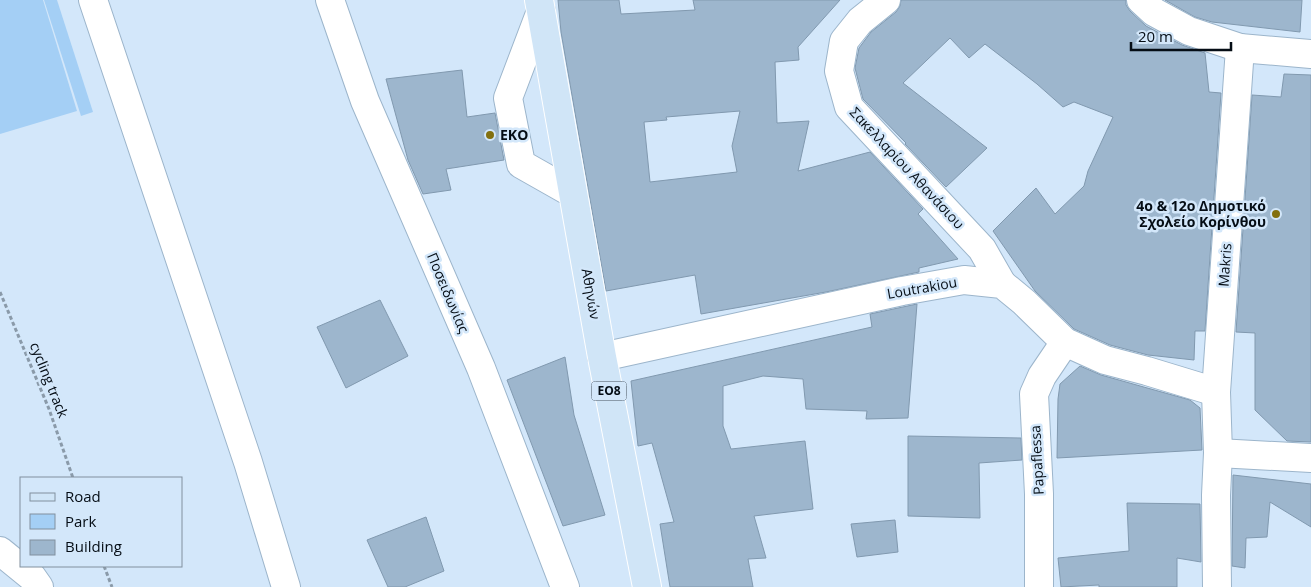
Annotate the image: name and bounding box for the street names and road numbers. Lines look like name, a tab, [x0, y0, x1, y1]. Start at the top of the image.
street label: Σακελλαρίου Αθανάσιου	[846, 103, 969, 233]
street label: Makris	[1214, 242, 1236, 287]
street label: Ποσειδωνίας	[423, 250, 474, 336]
street label: Αθηνών	[578, 267, 605, 321]
street label: Loutrakiou	[885, 272, 958, 303]
street label: сycling track	[26, 339, 73, 421]
road number: ΕΟ8	[592, 382, 626, 401]
street label: Papaflessa	[1025, 425, 1048, 495]

